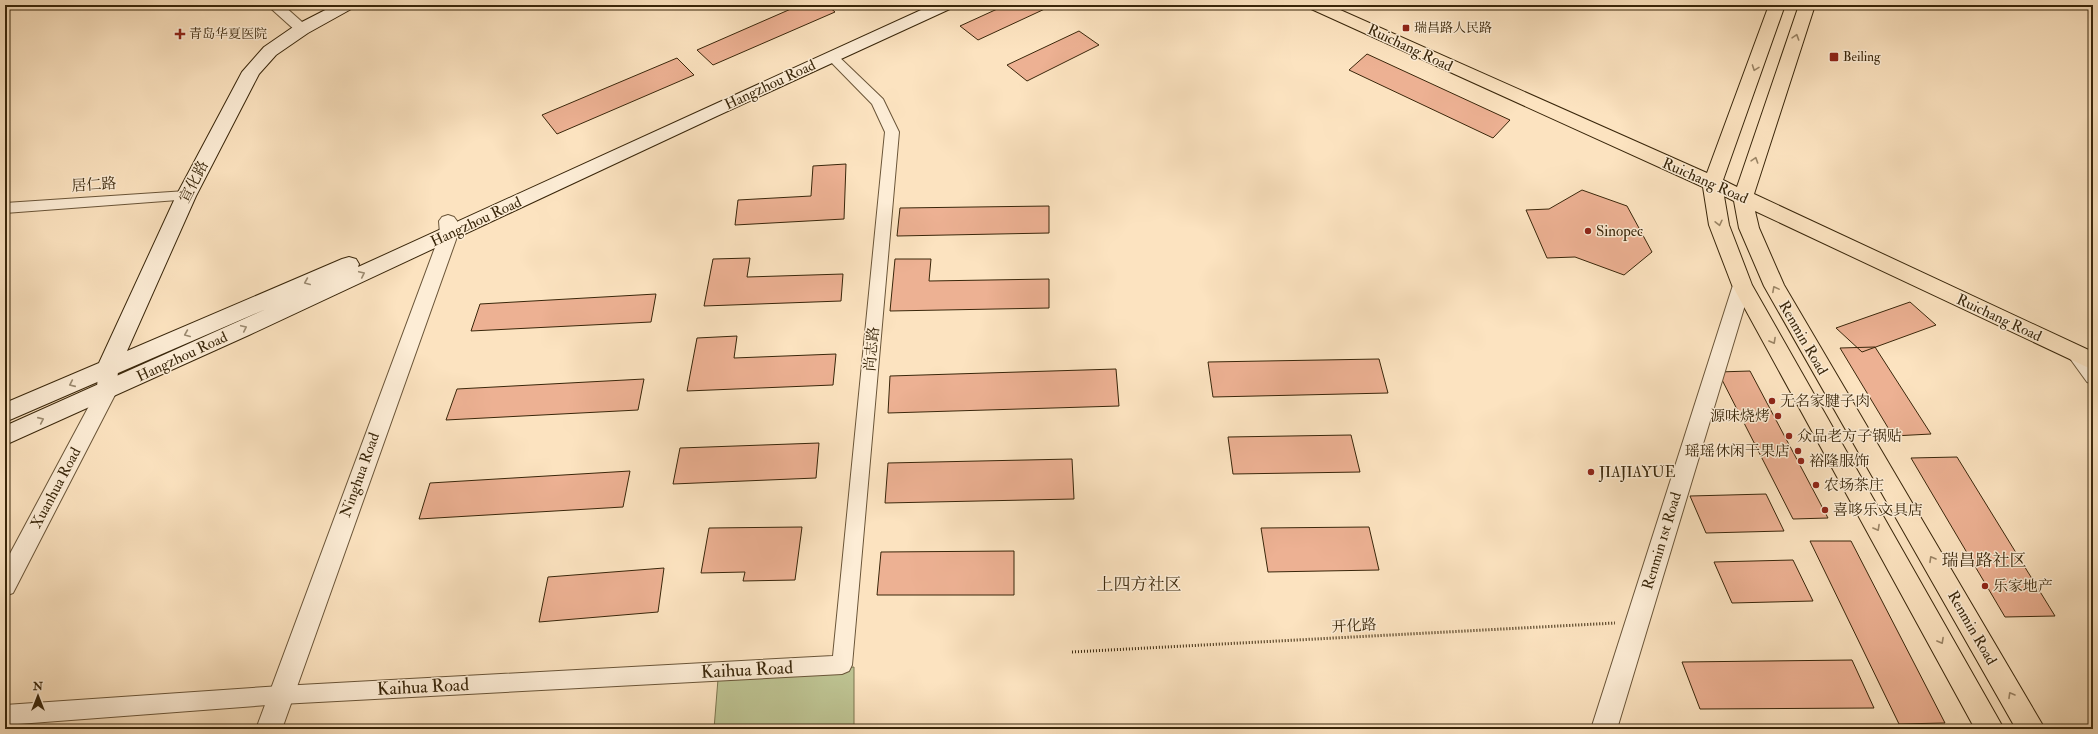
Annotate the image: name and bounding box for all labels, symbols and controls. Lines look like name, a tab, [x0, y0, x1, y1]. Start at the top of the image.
street label: Ruichang Road	[1364, 20, 1456, 76]
place label: 瑞昌路人民路	[1414, 20, 1492, 36]
marker: 瑞昌路人民路	[1401, 23, 1411, 33]
place label: 青岛华夏医院	[189, 26, 267, 42]
marker: 青岛华夏医院	[174, 28, 186, 40]
one-way arrow	[1792, 33, 1800, 40]
place label: Beiling	[1843, 49, 1881, 65]
marker: Beiling	[1828, 51, 1840, 63]
street label: Hangzhou Road	[721, 55, 819, 114]
one-way arrow	[1751, 64, 1759, 71]
street label: Ruichang Road	[1659, 154, 1751, 209]
one-way arrow	[1750, 157, 1759, 164]
street label: 宣化路	[175, 158, 213, 206]
street label: 居仁路	[71, 174, 117, 196]
street label: Hangzhou Road	[427, 192, 525, 251]
one-way arrow	[1714, 220, 1722, 226]
place label: Sinopec	[1596, 222, 1643, 242]
marker: Sinopec	[1583, 226, 1593, 236]
one-way arrow	[358, 271, 366, 279]
one-way arrow	[303, 277, 311, 285]
one-way arrow	[1773, 286, 1780, 293]
street label: Ruichang Road	[1953, 290, 2045, 346]
street label: Renmin Road	[1774, 298, 1832, 379]
one-way arrow	[240, 325, 247, 333]
street label: 尚志路	[861, 326, 883, 372]
street label: Hangzhou Road	[133, 327, 231, 386]
one-way arrow	[184, 329, 191, 337]
one-way arrow	[1768, 337, 1775, 344]
one-way arrow	[69, 379, 76, 387]
place label: 无名家腱子肉	[1780, 392, 1870, 411]
marker: 无名家腱子肉	[1767, 396, 1777, 406]
place label: 源味烧烤	[1710, 407, 1770, 426]
marker: 源味烧烤	[1773, 411, 1783, 421]
one-way arrow	[36, 417, 44, 425]
place label: 众品老方子锅贴	[1797, 427, 1902, 446]
street label: Ninghua Road	[336, 430, 384, 520]
marker: 众品老方子锅贴	[1784, 431, 1794, 441]
place label: 瑶瑶休闲干果店	[1685, 442, 1790, 461]
street label: Xuanhua Road	[27, 444, 86, 532]
marker: 瑶瑶休闲干果店	[1793, 446, 1803, 456]
place label: 裕隆服饰	[1809, 452, 1869, 471]
marker: 裕隆服饰	[1796, 456, 1806, 466]
place label: JIAJIAYUE	[1598, 463, 1676, 483]
marker: JIAJIAYUE	[1586, 467, 1596, 477]
place label: 农场茶庄	[1824, 476, 1884, 495]
marker: 农场茶庄	[1811, 480, 1821, 490]
street label: Renmin 1st Road	[1638, 489, 1686, 592]
place label: 喜哆乐文具店	[1833, 501, 1923, 520]
marker: 喜哆乐文具店	[1820, 505, 1830, 515]
one-way arrow	[1872, 524, 1879, 531]
district label: 瑞昌路社区	[1942, 550, 2027, 571]
one-way arrow	[1929, 556, 1936, 563]
district label: 上四方社区	[1097, 574, 1182, 595]
place label: 乐家地产	[1993, 577, 2053, 596]
marker: 乐家地产	[1980, 581, 1990, 591]
street label: Renmin Road	[1943, 588, 2001, 669]
street label: 开化路	[1331, 615, 1377, 637]
one-way arrow	[1936, 637, 1943, 644]
street label: Kaihua Road	[700, 656, 794, 684]
street label: Kaihua Road	[376, 673, 470, 701]
north arrow	[18, 676, 58, 716]
text: N	[32, 680, 44, 693]
one-way arrow	[2009, 692, 2016, 699]

